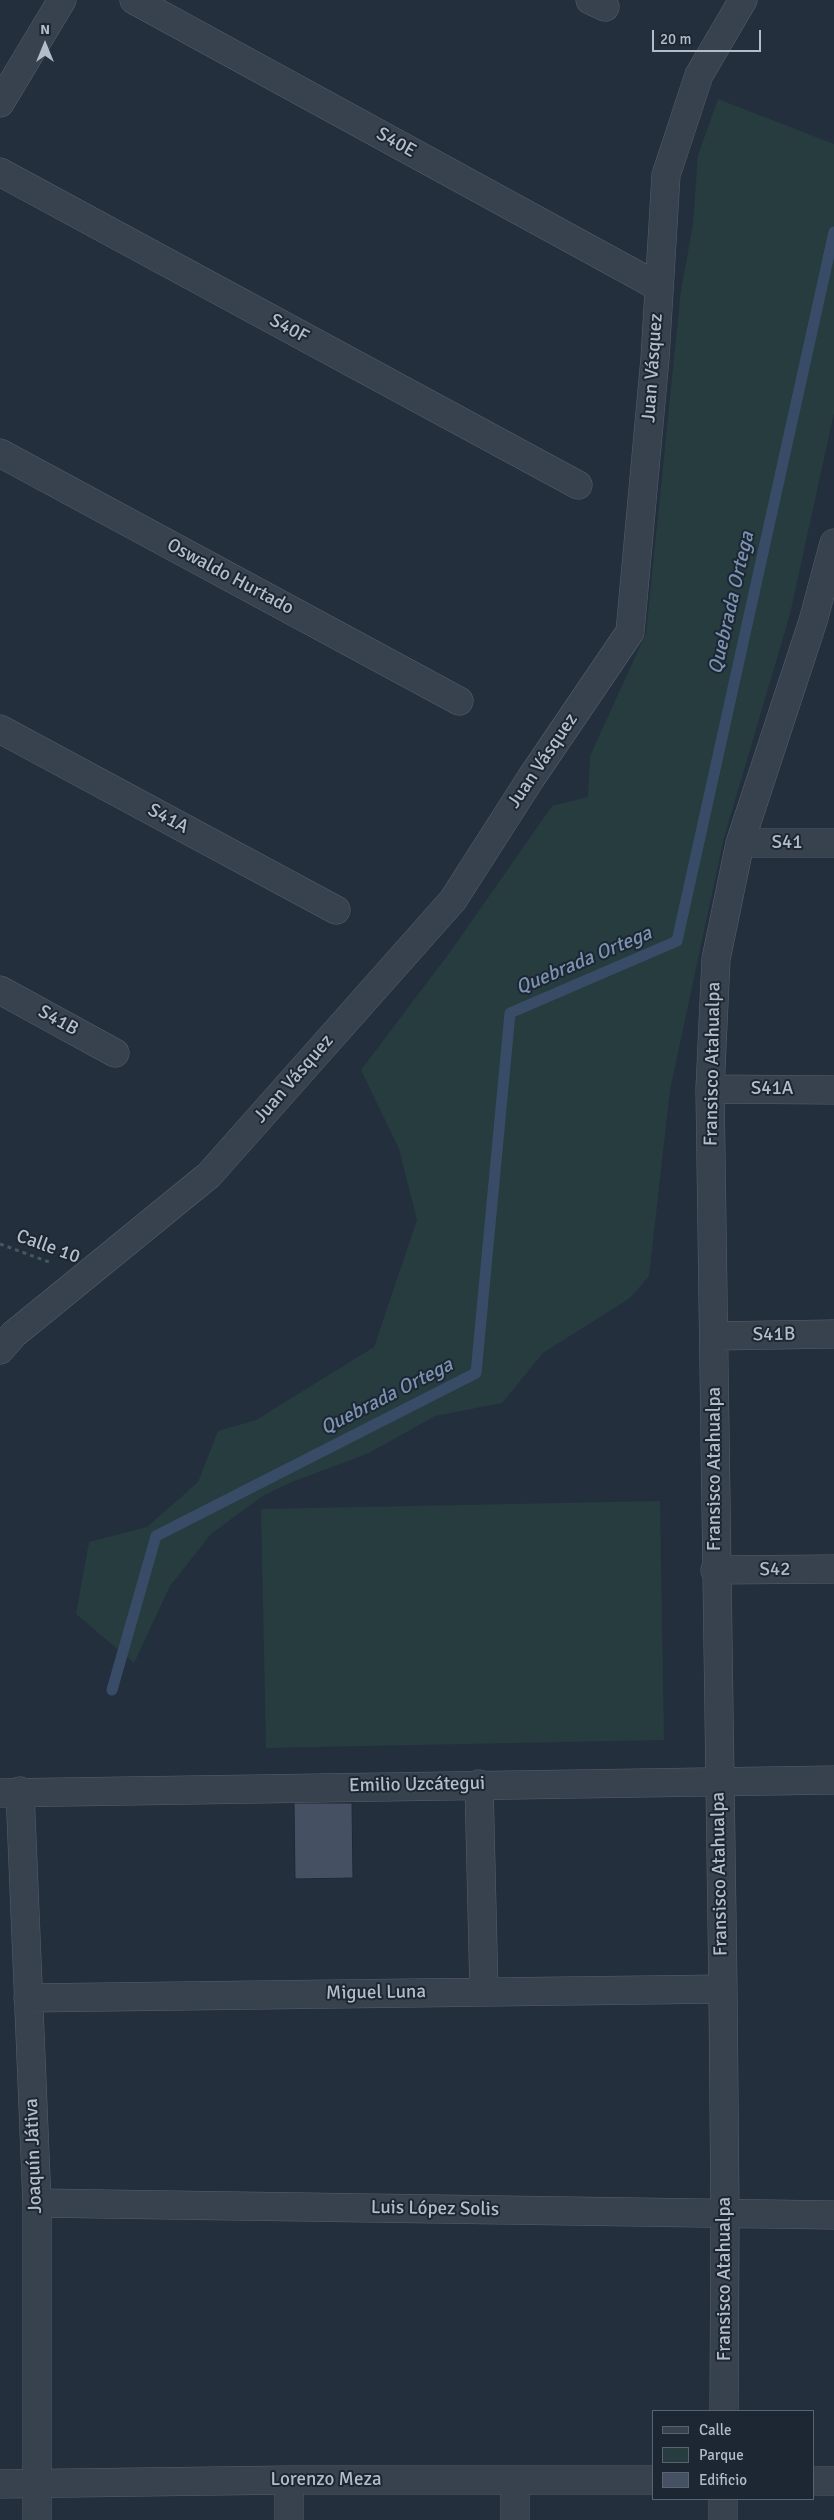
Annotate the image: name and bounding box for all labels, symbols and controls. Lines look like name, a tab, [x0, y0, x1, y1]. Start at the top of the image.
north arrow	[20, 20, 70, 70]
scale bar	[654, 20, 763, 52]
text: N	[40, 21, 50, 38]
text: 20 m	[660, 30, 691, 48]
street label: S40E	[372, 123, 420, 163]
street label: S40F	[266, 309, 312, 349]
street label: Juan Vásquez	[638, 313, 668, 423]
water label: Quebrada Ortega	[704, 529, 760, 677]
street label: Oswaldo Hurtado	[163, 534, 297, 620]
street label: Juan Vásquez	[503, 709, 583, 813]
street label: S41A	[144, 799, 192, 839]
street label: S41	[771, 832, 803, 854]
water label: Quebrada Ortega	[512, 922, 656, 1000]
street label: Fransisco Atahualpa	[700, 982, 726, 1146]
street label: S41B	[34, 1001, 82, 1041]
street label: Juan Vásquez	[249, 1030, 339, 1128]
street label: S41A	[751, 1078, 793, 1100]
street label: Calle 10	[13, 1225, 83, 1269]
street label: S41B	[753, 1323, 795, 1347]
water label: Quebrada Ortega	[317, 1353, 457, 1441]
street label: Fransisco Atahualpa	[704, 1387, 726, 1551]
street label: S42	[759, 1558, 791, 1582]
street label: Emilio Uzcátegui	[349, 1772, 485, 1798]
street label: Fransisco Atahualpa	[707, 1792, 733, 1956]
street label: Miguel Luna	[326, 1981, 426, 2005]
street label: Joaquín Játiva	[21, 2098, 47, 2214]
street label: Luis López Solis	[371, 2196, 499, 2222]
street label: Fransisco Atahualpa	[714, 2197, 736, 2361]
legend	[652, 2410, 814, 2500]
text: Calle	[699, 2421, 732, 2439]
text: Parque	[699, 2446, 744, 2464]
street label: Lorenzo Meza	[270, 2469, 382, 2491]
text: Edificio	[699, 2471, 747, 2489]

